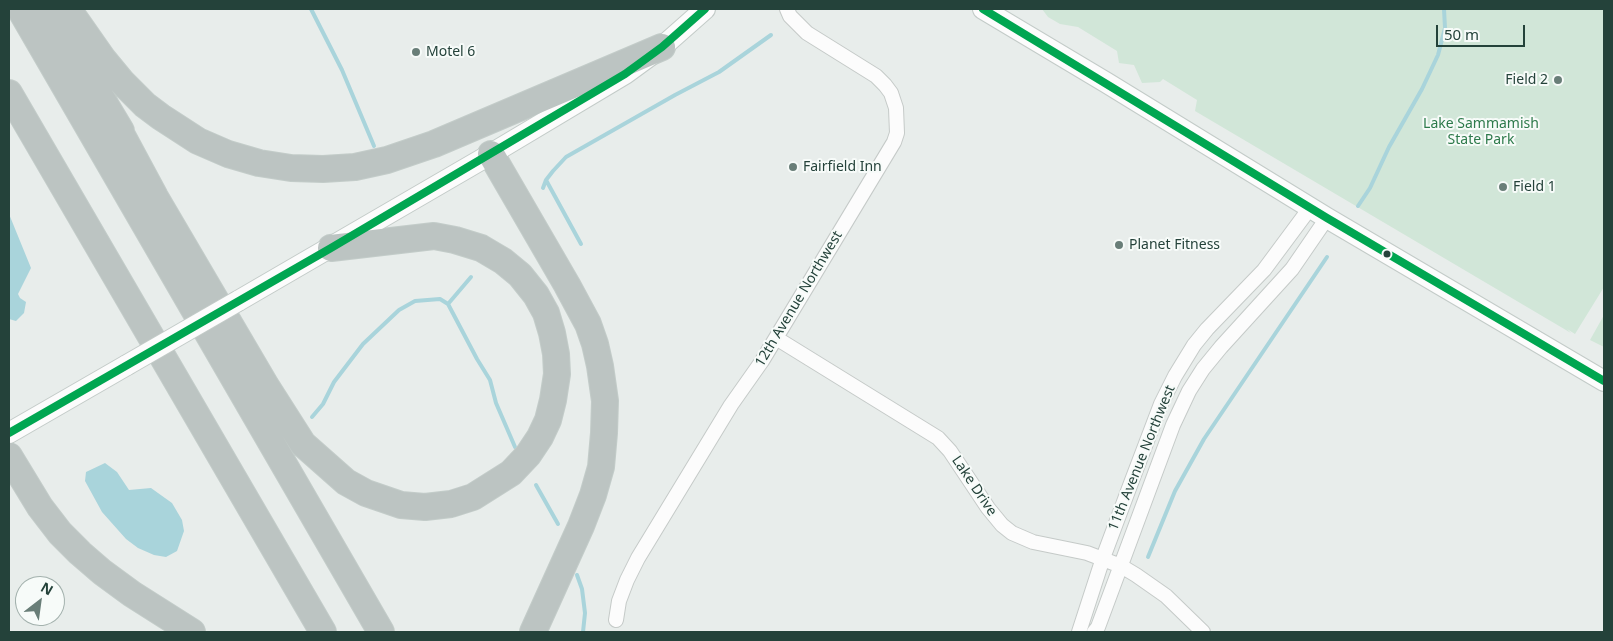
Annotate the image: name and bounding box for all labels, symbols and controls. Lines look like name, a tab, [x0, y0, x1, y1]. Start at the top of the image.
scale bar	[1438, 15, 1527, 47]
text: 50 m	[1444, 24, 1479, 44]
place label: Motel 6	[426, 44, 475, 60]
marker: Motel 6	[410, 46, 422, 58]
place label: Field 2	[1505, 72, 1548, 88]
marker: Field 2	[1552, 74, 1564, 86]
park label: Lake Sammamish State Park	[1423, 116, 1539, 148]
place label: Fairfield Inn	[803, 159, 882, 175]
marker: Fairfield Inn	[787, 161, 799, 173]
place label: Field 1	[1513, 179, 1556, 195]
marker: Field 1	[1497, 181, 1509, 193]
street label: 12th Avenue Northwest	[752, 228, 846, 370]
place label: Planet Fitness	[1129, 237, 1220, 253]
marker: Planet Fitness	[1113, 239, 1125, 251]
unlabelled marker	[1382, 249, 1392, 259]
street label: 11th Avenue Northwest	[1105, 383, 1179, 533]
street label: Lake Drive	[948, 453, 1000, 519]
north arrow	[15, 576, 65, 626]
text: N	[38, 577, 57, 600]

